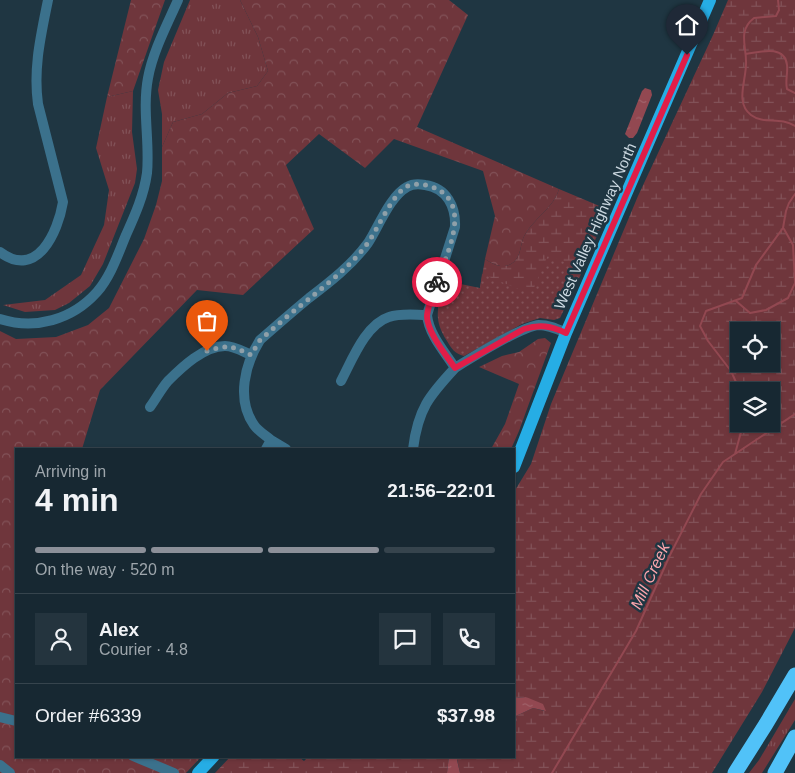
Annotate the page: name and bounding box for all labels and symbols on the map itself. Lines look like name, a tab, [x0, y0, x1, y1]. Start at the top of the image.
pin	[666, 4, 708, 55]
street label: West Valley Highway North	[551, 140, 639, 312]
courier	[412, 257, 462, 307]
pin	[186, 300, 228, 351]
water label: Mill Creek	[627, 539, 673, 612]

